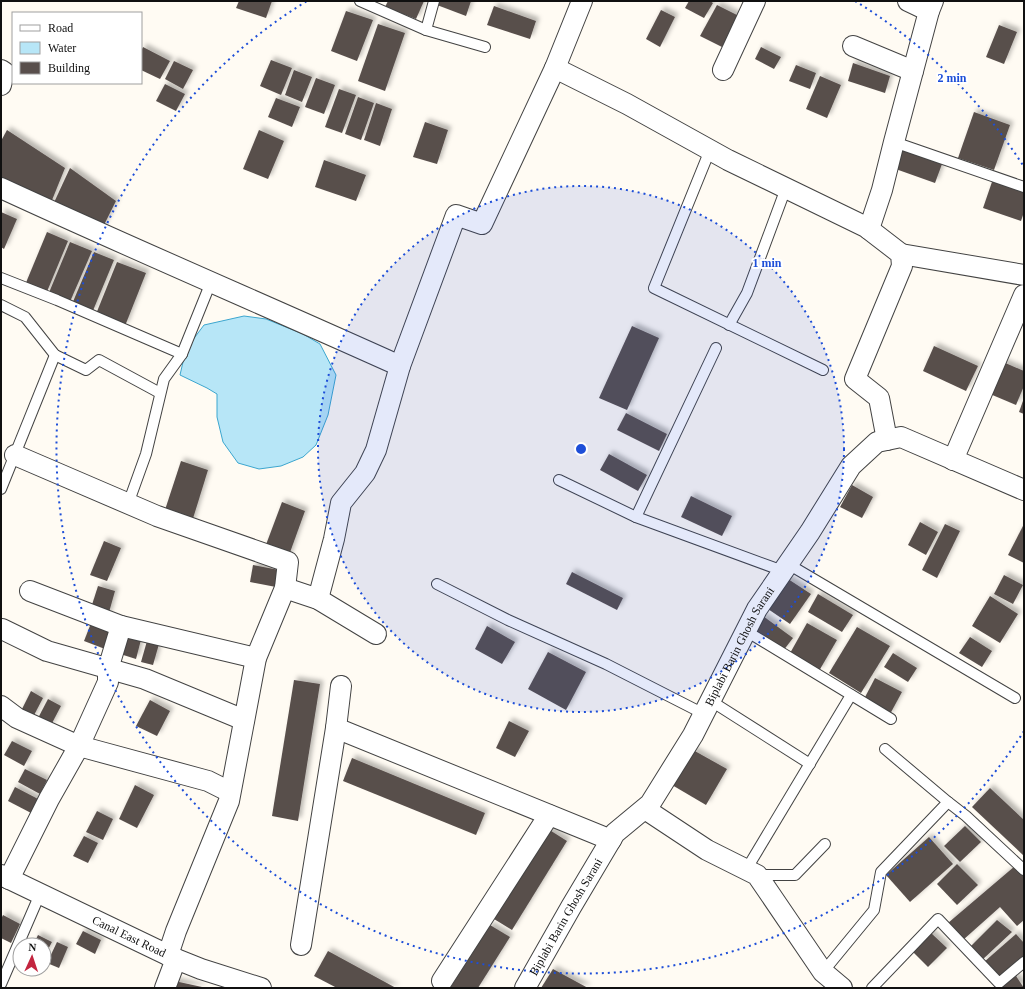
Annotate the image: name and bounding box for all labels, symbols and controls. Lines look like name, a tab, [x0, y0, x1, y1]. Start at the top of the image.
legend	[12, 12, 142, 84]
text: Road	[48, 21, 73, 35]
text: Water	[48, 41, 76, 55]
text: Building	[48, 61, 90, 75]
text: 2 min	[937, 71, 967, 85]
text: 1 min	[752, 256, 782, 270]
centre of rings	[574, 442, 588, 456]
street label: Biplabi Barin Ghosh Sarani	[702, 584, 777, 708]
street label: Biplabi Barin Ghosh Sarani	[527, 855, 606, 978]
street label: Canal East Road	[90, 913, 168, 960]
north arrow	[12, 937, 52, 977]
text: N	[28, 941, 37, 953]

